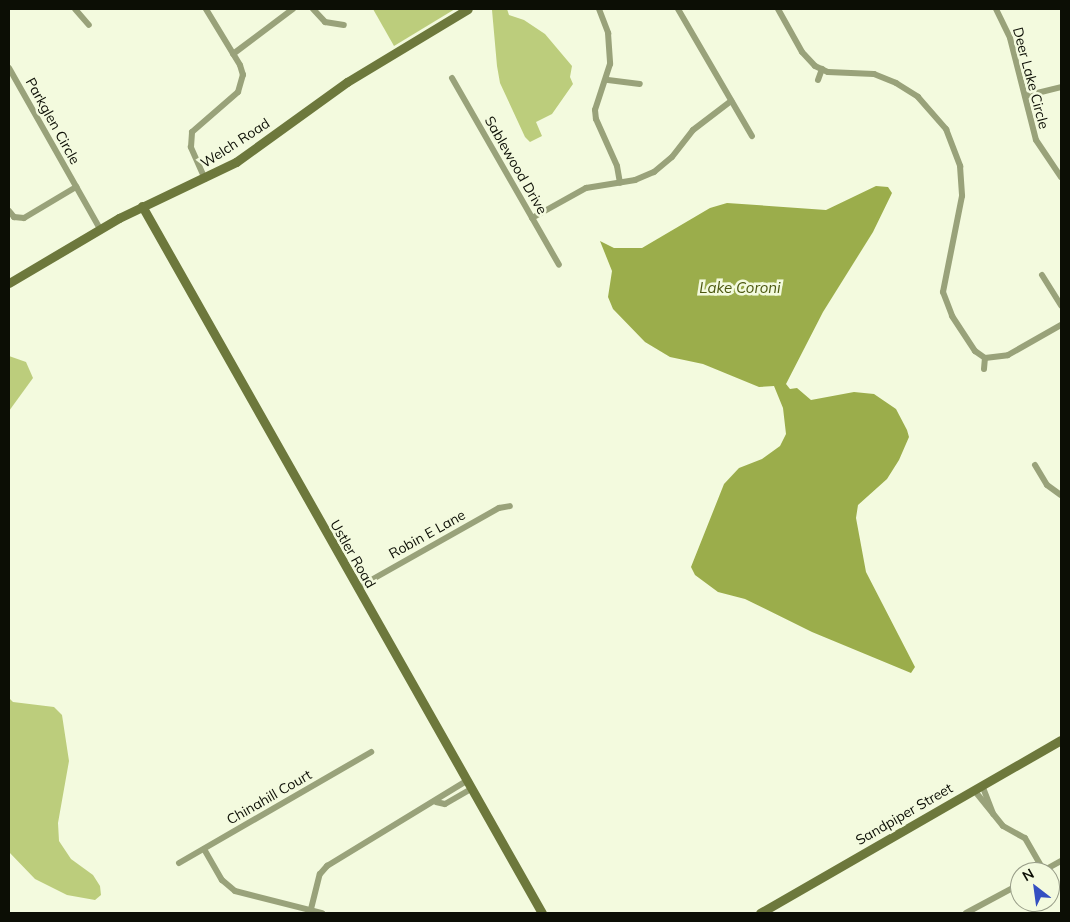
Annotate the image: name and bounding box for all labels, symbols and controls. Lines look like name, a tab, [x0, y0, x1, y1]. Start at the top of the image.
street label: Deer Lake Circle	[1009, 25, 1053, 131]
street label: Parkglen Circle	[22, 75, 84, 167]
street label: Sablewood Drive	[481, 113, 551, 217]
street label: Welch Road	[197, 114, 273, 172]
water label: Lake Coroni	[699, 279, 781, 297]
street label: Robin E Lane	[386, 506, 468, 562]
street label: Ustler Road	[327, 517, 379, 591]
street label: Chinahill Court	[224, 766, 314, 828]
street label: Sandpiper Street	[853, 779, 955, 849]
north arrow	[1010, 862, 1060, 912]
text: N	[1019, 864, 1037, 885]

